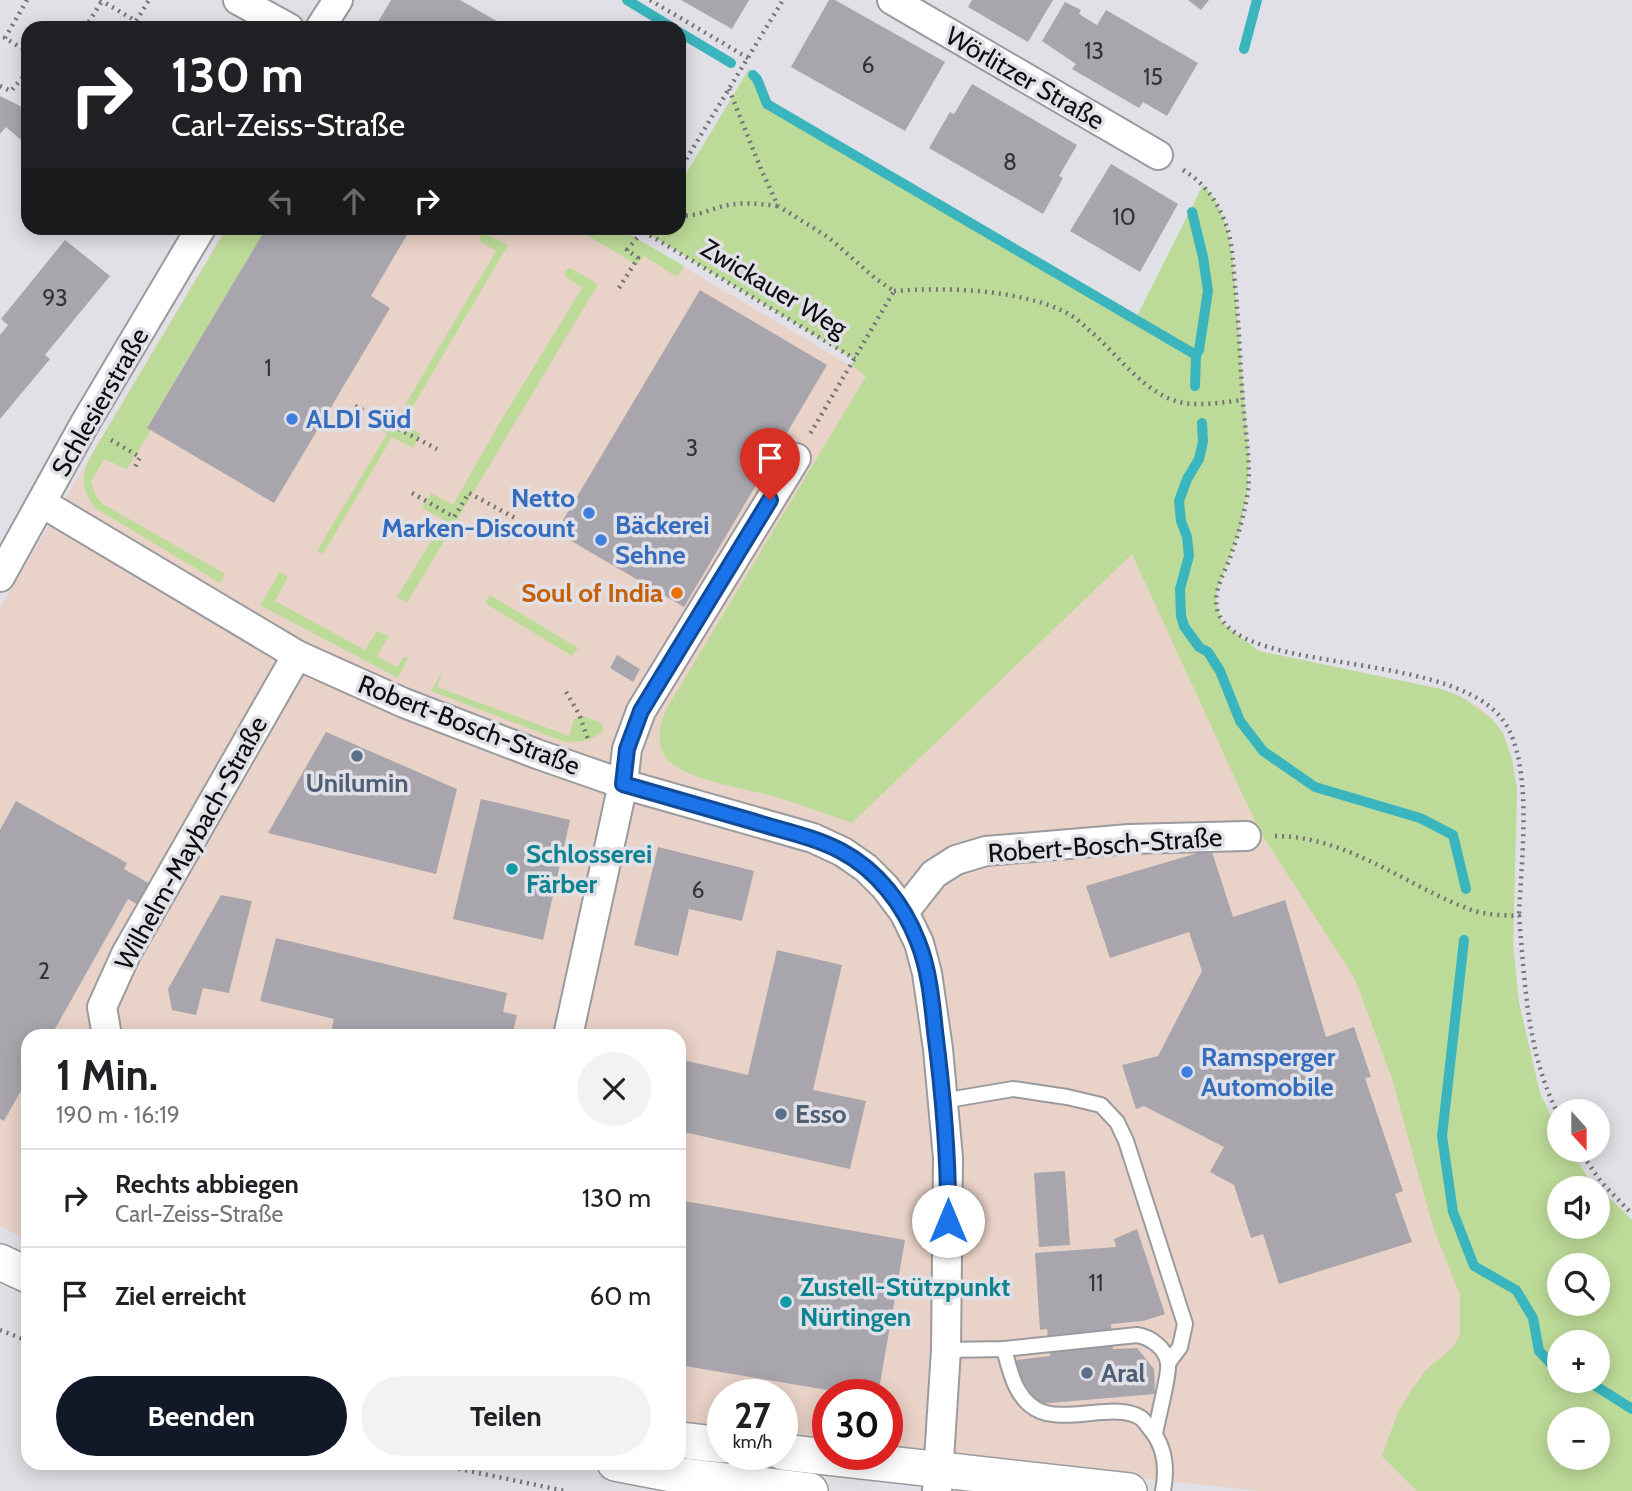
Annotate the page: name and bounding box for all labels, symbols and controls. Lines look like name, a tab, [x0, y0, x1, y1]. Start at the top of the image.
street label: Wörlitzer Straße	[940, 20, 1110, 136]
house number: 13	[1084, 37, 1104, 65]
text: 130 m	[171, 45, 304, 104]
icon: right	[56, 49, 147, 140]
house number: 6	[861, 51, 875, 79]
house number: 15	[1143, 63, 1163, 91]
text: Carl-Zeiss-Straße	[171, 105, 405, 144]
house number: 8	[1003, 148, 1017, 176]
icon: left	[262, 182, 300, 220]
icon: ahead	[335, 182, 373, 220]
icon: right	[408, 182, 446, 220]
house number: 10	[1112, 203, 1136, 231]
street label: Zwickauer Weg	[695, 232, 854, 345]
house number: 93	[42, 284, 68, 312]
street label: Schlesierstraße	[45, 322, 155, 482]
house number: 1	[264, 354, 272, 382]
place label: ALDI Süd	[306, 403, 411, 435]
marker: ALDI Süd	[284, 411, 300, 427]
pin	[740, 428, 800, 500]
house number: 3	[686, 434, 698, 462]
icon: arrive	[751, 439, 789, 477]
place label: Netto Marken-Discount	[382, 482, 575, 544]
marker: Netto Marken-Discount	[581, 505, 597, 521]
place label: Bäckerei Sehne	[615, 509, 709, 571]
marker: Bäckerei Sehne	[593, 532, 609, 548]
place label: Soul of India	[521, 577, 663, 609]
marker: Soul of India	[669, 585, 685, 601]
street label: Robert-Bosch-Straße	[354, 668, 584, 782]
street label: Wilhelm-Maybach-Straße	[108, 710, 274, 976]
marker: Unilumin	[349, 748, 365, 764]
place label: Unilumin	[305, 767, 409, 799]
street label: Robert-Bosch-Straße	[987, 821, 1223, 869]
place label: Schlosserei Färber	[526, 838, 652, 900]
marker: Schlosserei Färber	[504, 861, 520, 877]
house number: 6	[691, 876, 705, 904]
house number: 2	[38, 957, 50, 985]
place label: Ramsperger Automobile	[1201, 1041, 1336, 1103]
text: 1 Min.	[56, 1049, 158, 1101]
button: close	[577, 1052, 651, 1126]
marker: Ramsperger Automobile	[1179, 1064, 1195, 1080]
place label: Esso	[795, 1098, 847, 1130]
north arrow	[1547, 1099, 1610, 1162]
map controls	[1547, 1099, 1610, 1470]
text: 190 m · 16:19	[56, 1101, 180, 1129]
marker: Esso	[773, 1106, 789, 1122]
text: Rechts abbiegen	[115, 1168, 299, 1200]
button: sound	[1547, 1176, 1610, 1239]
icon: right	[56, 1179, 94, 1217]
text: 130 m	[582, 1182, 651, 1214]
position arrow	[911, 1184, 985, 1258]
text: Carl-Zeiss-Straße	[115, 1200, 283, 1228]
button: search	[1547, 1253, 1610, 1316]
house number: 11	[1089, 1269, 1104, 1297]
place label: Zustell-Stützpunkt Nürtingen	[800, 1271, 1010, 1333]
icon: arrive	[56, 1277, 94, 1315]
text: Ziel erreicht	[115, 1280, 246, 1312]
text: 60 m	[589, 1280, 651, 1312]
marker: Zustell-Stützpunkt Nürtingen	[778, 1294, 794, 1310]
button: +	[1547, 1330, 1610, 1393]
place label: Aral	[1101, 1357, 1146, 1389]
marker: Aral	[1079, 1365, 1095, 1381]
button: Beenden	[56, 1376, 347, 1456]
button: Teilen	[361, 1376, 651, 1456]
speed limit sign: 30	[812, 1379, 903, 1470]
text: 27	[734, 1394, 771, 1437]
button: −	[1547, 1407, 1610, 1470]
text: km/h	[733, 1431, 772, 1453]

